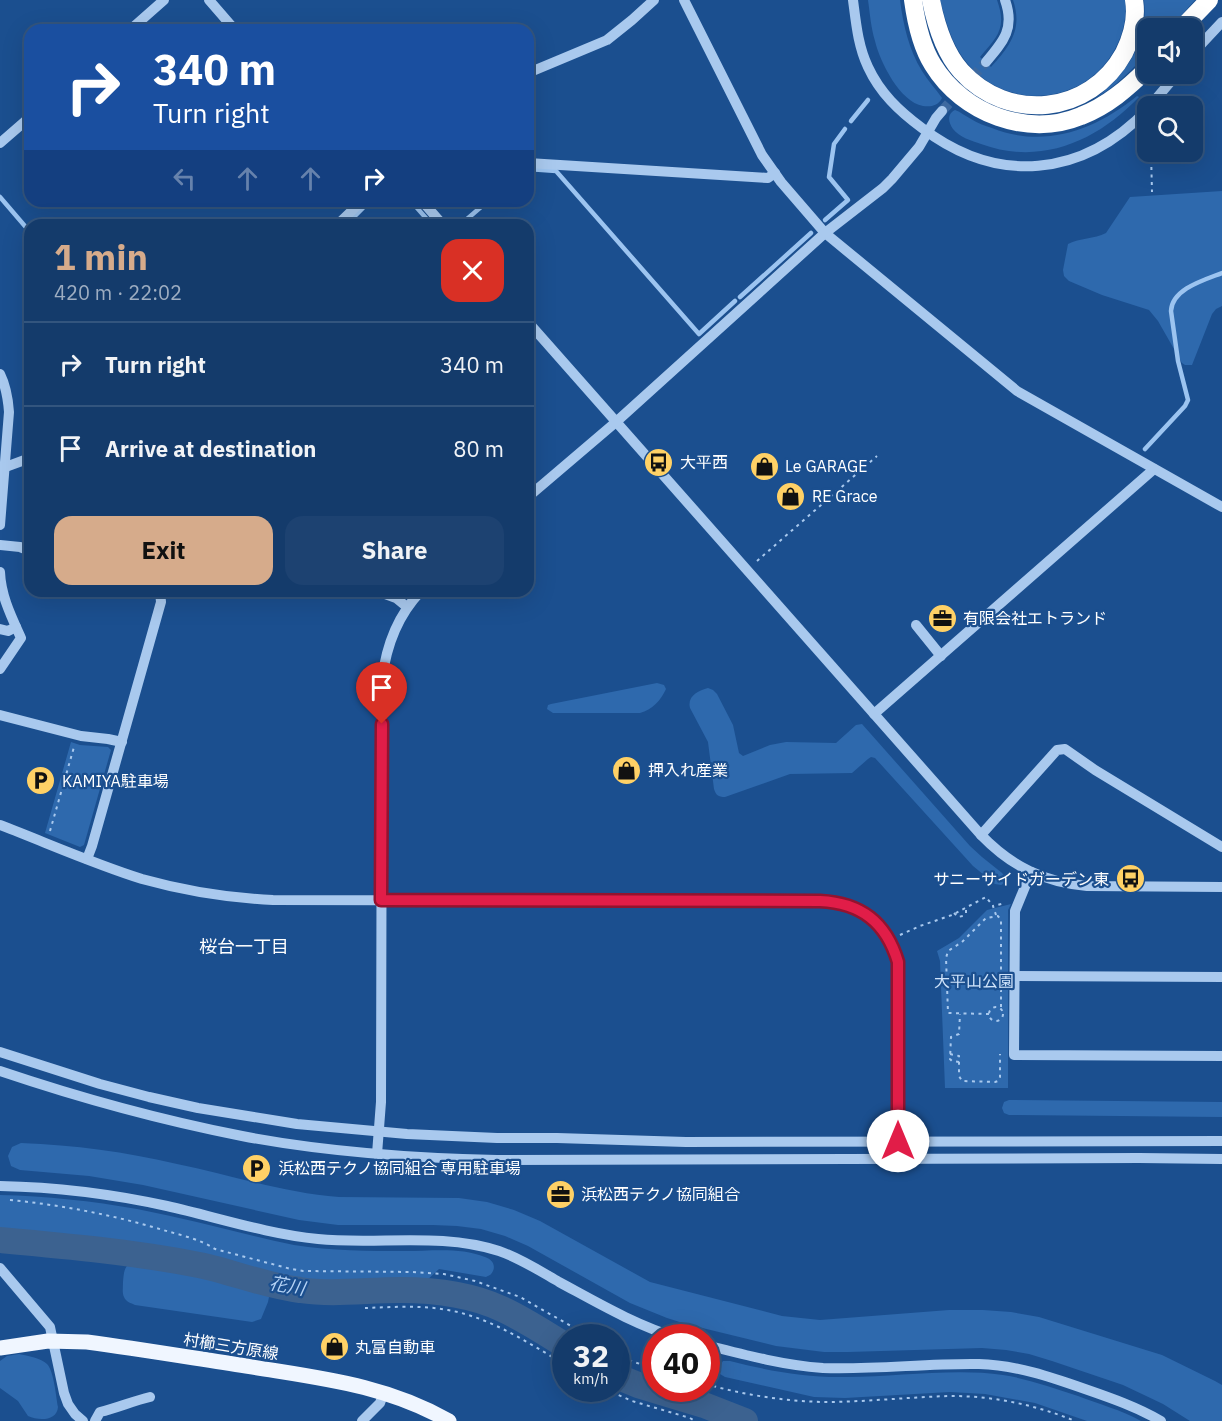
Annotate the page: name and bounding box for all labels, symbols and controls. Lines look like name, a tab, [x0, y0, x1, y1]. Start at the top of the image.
map controls	[1137, 18, 1203, 162]
button: sound	[1137, 18, 1203, 84]
text: 340 m	[153, 42, 276, 97]
icon: right	[54, 48, 132, 126]
text: Turn right	[153, 95, 270, 130]
button: search	[1137, 96, 1203, 162]
icon: left	[168, 162, 201, 195]
icon: ahead	[231, 162, 264, 195]
icon: ahead	[294, 162, 327, 195]
icon: right	[357, 162, 390, 195]
text: 1 min	[54, 233, 148, 280]
button: close	[441, 239, 504, 302]
text: 420 m · 22:02	[54, 279, 182, 306]
icon: right	[54, 348, 87, 381]
text: Turn right	[105, 350, 206, 379]
text: 340 m	[440, 350, 504, 379]
icon: arrive	[54, 432, 87, 465]
text: Arrive at destination	[105, 434, 316, 463]
text: 80 m	[453, 434, 504, 463]
bus stop icon: 大平西	[643, 446, 675, 478]
shop icon: Le GARAGE	[748, 450, 780, 482]
place label: 大平西	[680, 452, 728, 472]
place label: Le GARAGE	[785, 456, 868, 476]
shop icon: RE Grace	[775, 480, 807, 512]
place label: RE Grace	[812, 486, 878, 506]
button: Exit	[54, 516, 273, 585]
button: Share	[285, 516, 504, 585]
office icon: 有限会社エトランド	[926, 602, 958, 634]
place label: 有限会社エトランド	[963, 608, 1107, 628]
pin	[356, 662, 407, 724]
icon: arrive	[365, 671, 398, 704]
shop icon: 押入れ産業	[611, 754, 643, 786]
place label: 押入れ産業	[648, 760, 728, 780]
parking icon: KAMIYA駐車場	[25, 765, 57, 797]
place label: KAMIYA駐車場	[62, 771, 169, 791]
bus stop icon: サニーサイドガーデン東	[1114, 863, 1146, 895]
place label: サニーサイドガーデン東	[933, 869, 1109, 889]
district label: 桜台一丁目	[199, 935, 289, 958]
park label: 大平山公園	[934, 971, 1014, 991]
position arrow	[866, 1109, 930, 1173]
parking icon: 浜松西テクノ協同組合 専用駐車場	[241, 1152, 273, 1184]
place label: 浜松西テクノ協同組合 専用駐車場	[278, 1158, 521, 1178]
office icon: 浜松西テクノ協同組合	[544, 1178, 576, 1210]
place label: 浜松西テクノ協同組合	[581, 1184, 740, 1204]
water label: 花川	[267, 1271, 309, 1300]
speed limit sign: 40	[642, 1324, 720, 1402]
street label: 村櫛三方原線	[182, 1329, 280, 1363]
shop icon: 丸富自動車	[318, 1331, 350, 1363]
text: 32	[573, 1336, 609, 1375]
place label: 丸富自動車	[355, 1337, 435, 1357]
text: km/h	[573, 1369, 609, 1388]

